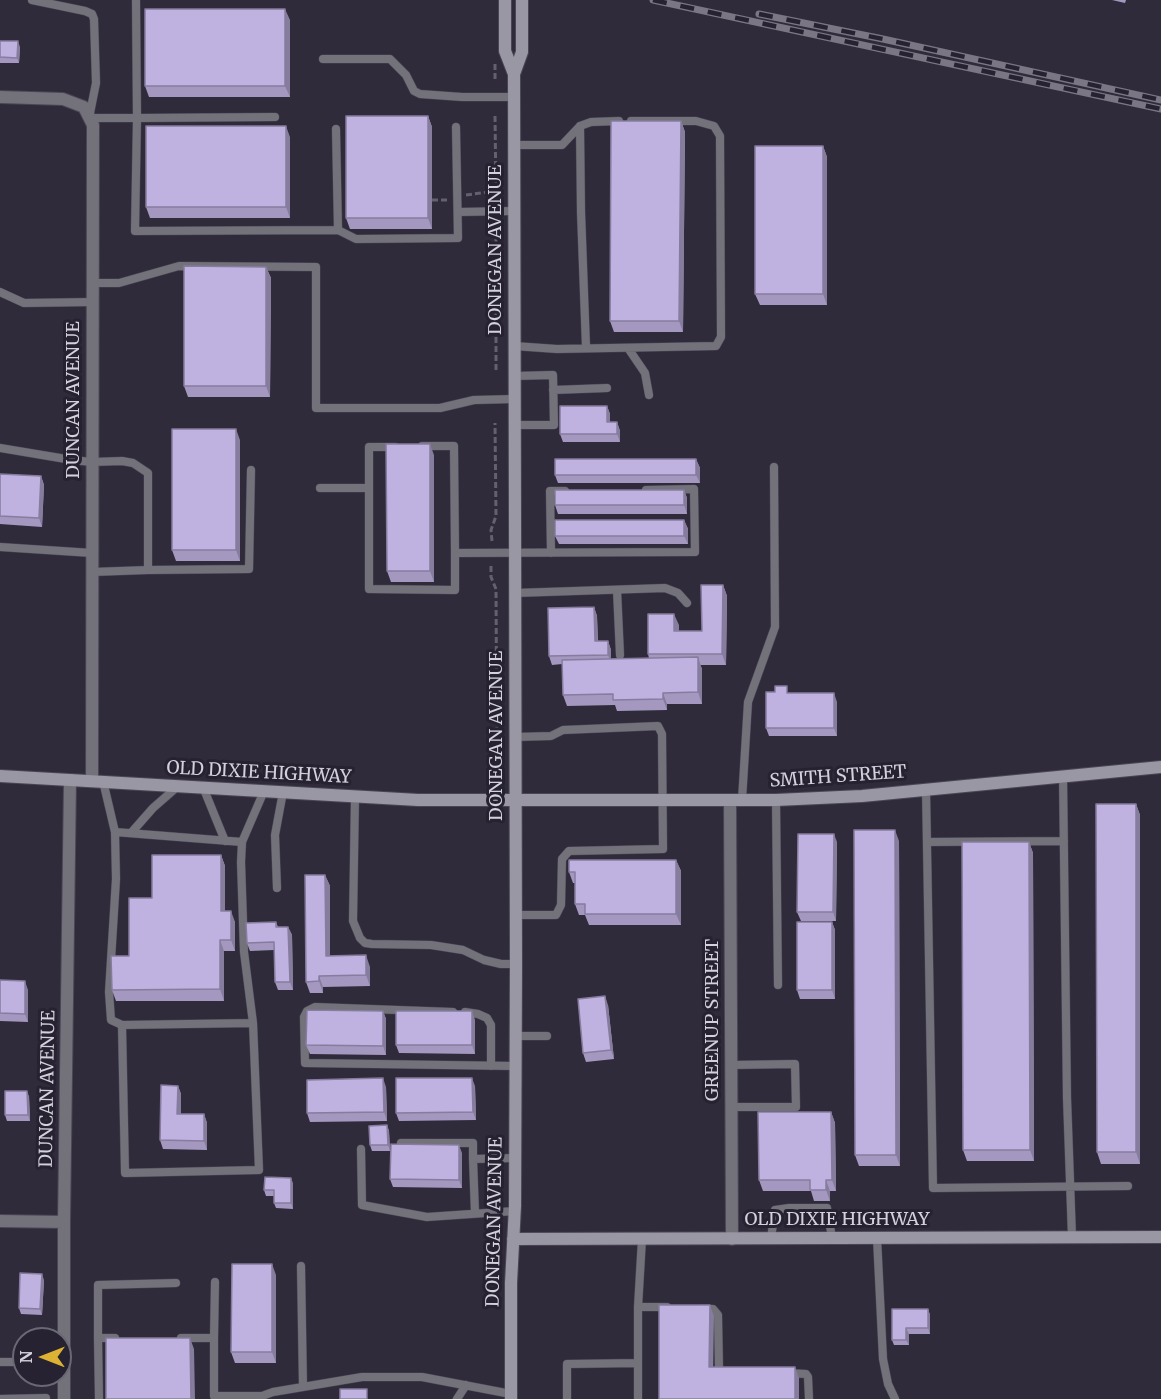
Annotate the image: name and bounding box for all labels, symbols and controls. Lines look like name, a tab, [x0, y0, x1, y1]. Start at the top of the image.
street label: DONEGAN AVENUE	[485, 165, 507, 335]
street label: DUNCAN AVENUE	[63, 321, 85, 479]
street label: DONEGAN AVENUE	[486, 651, 508, 821]
street label: OLD DIXIE HIGHWAY	[166, 757, 352, 789]
street label: SMITH STREET	[769, 761, 907, 793]
street label: GREENUP STREET	[702, 939, 724, 1101]
street label: DUNCAN AVENUE	[36, 1010, 60, 1168]
street label: DONEGAN AVENUE	[483, 1137, 507, 1307]
street label: OLD DIXIE HIGHWAY	[745, 1209, 929, 1231]
north arrow	[12, 1327, 72, 1387]
text: N	[16, 1351, 36, 1363]

